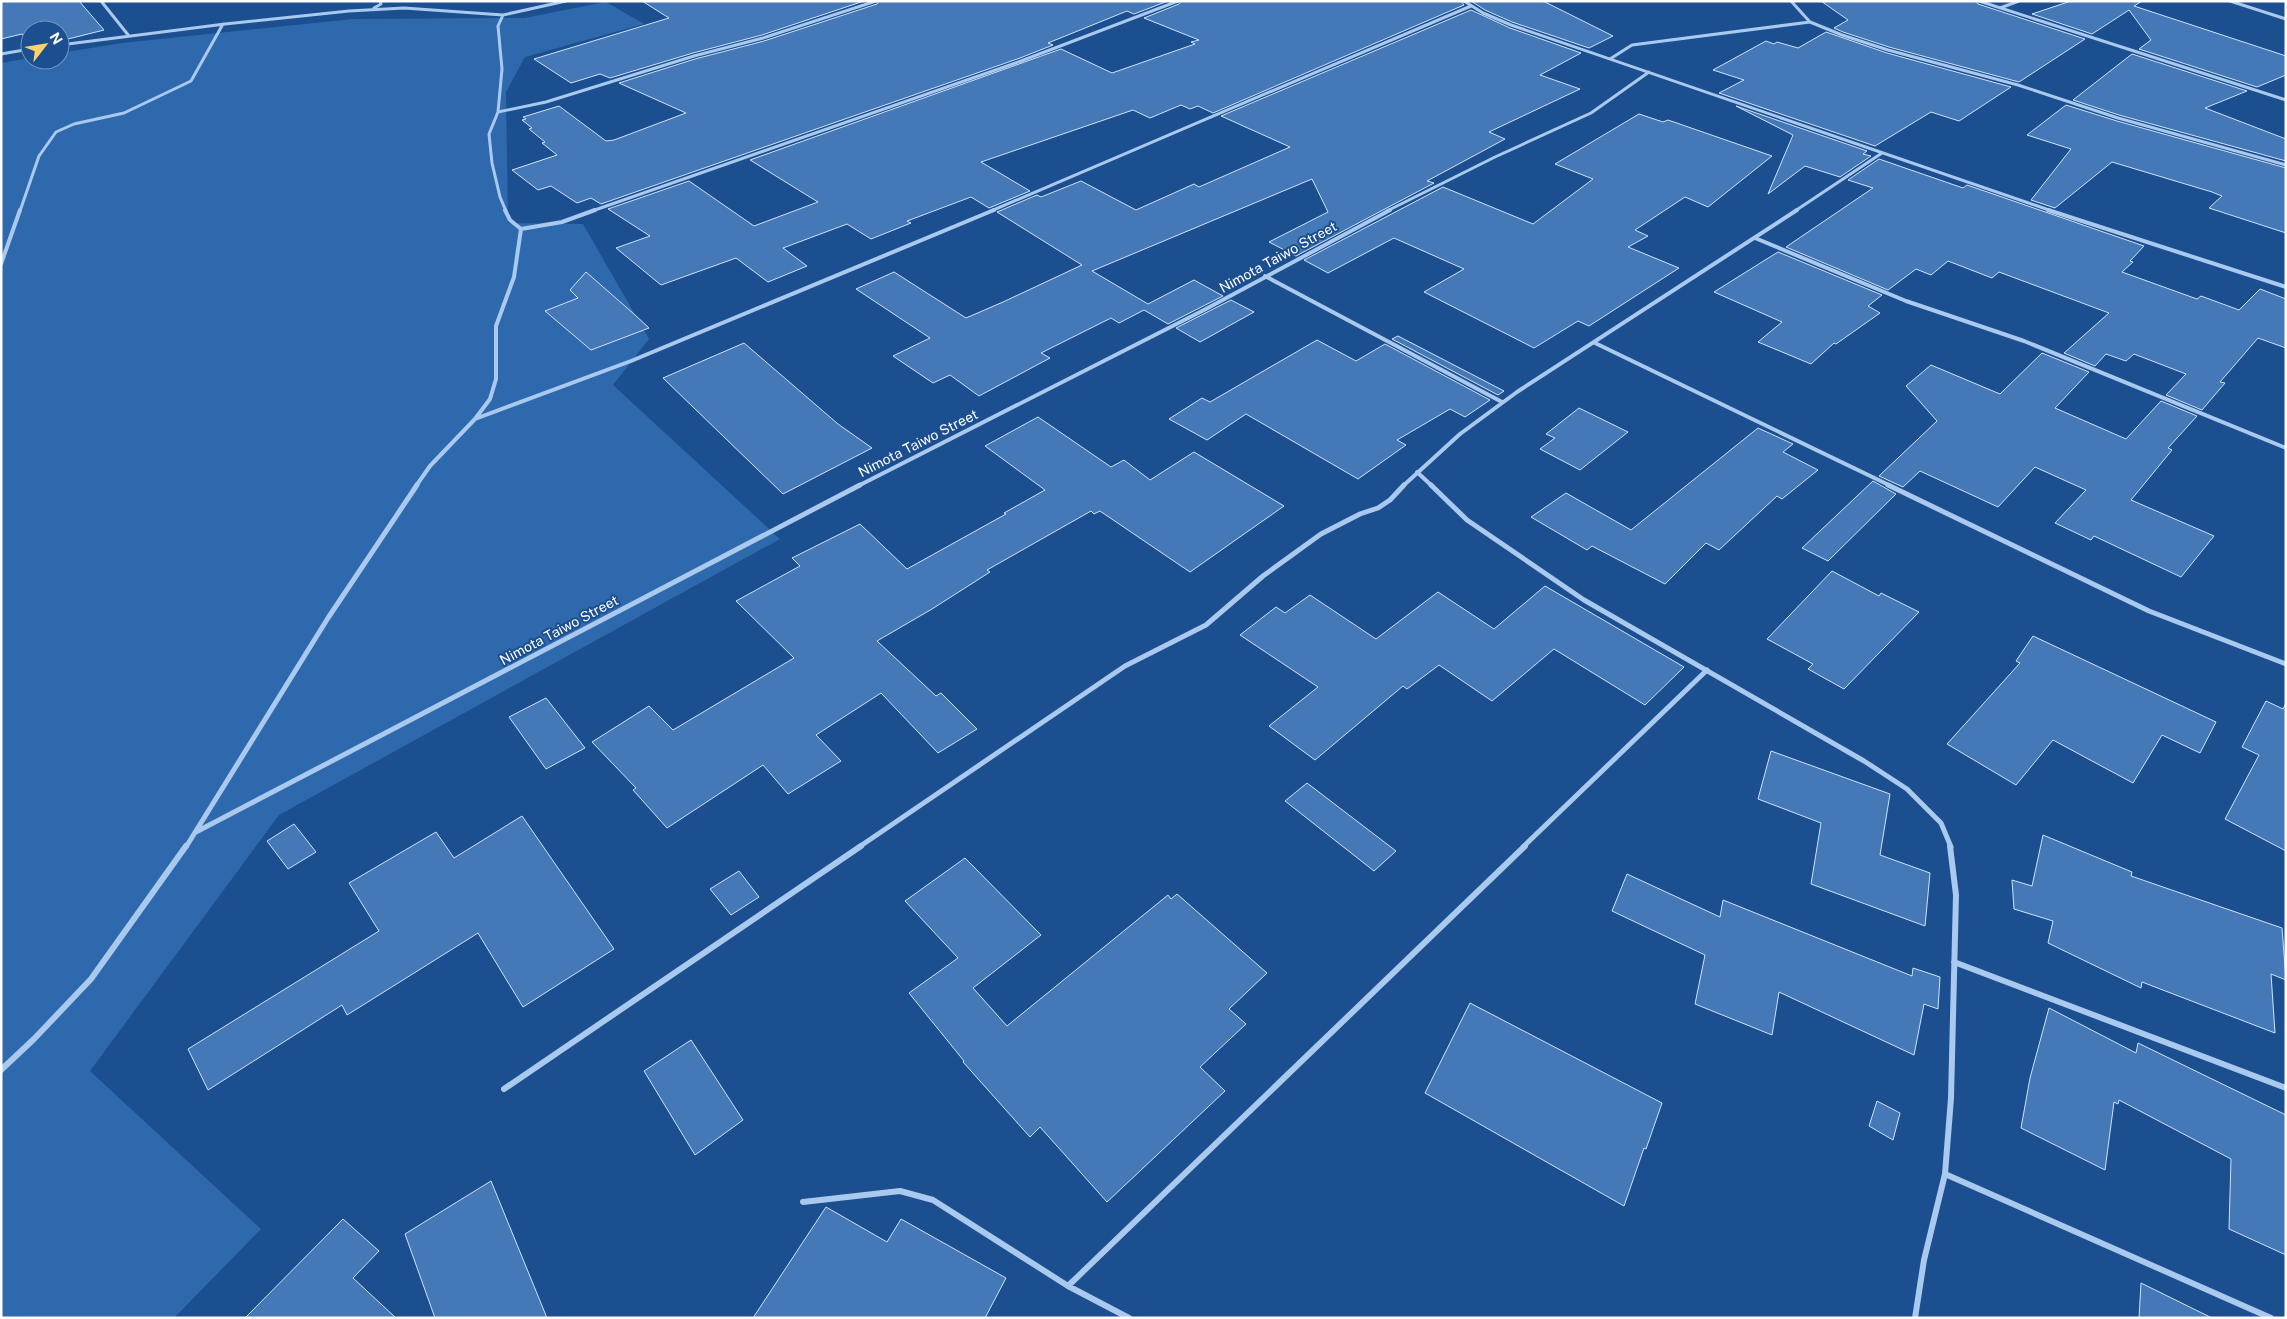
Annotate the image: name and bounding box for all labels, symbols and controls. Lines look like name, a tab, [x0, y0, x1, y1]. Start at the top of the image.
north arrow	[20, 20, 70, 70]
text: N	[46, 29, 66, 47]
street label: Nimota Taiwo Street	[1216, 218, 1340, 296]
street label: Nimota Taiwo Street	[856, 406, 980, 480]
street label: Nimota Taiwo Street	[497, 592, 621, 668]

